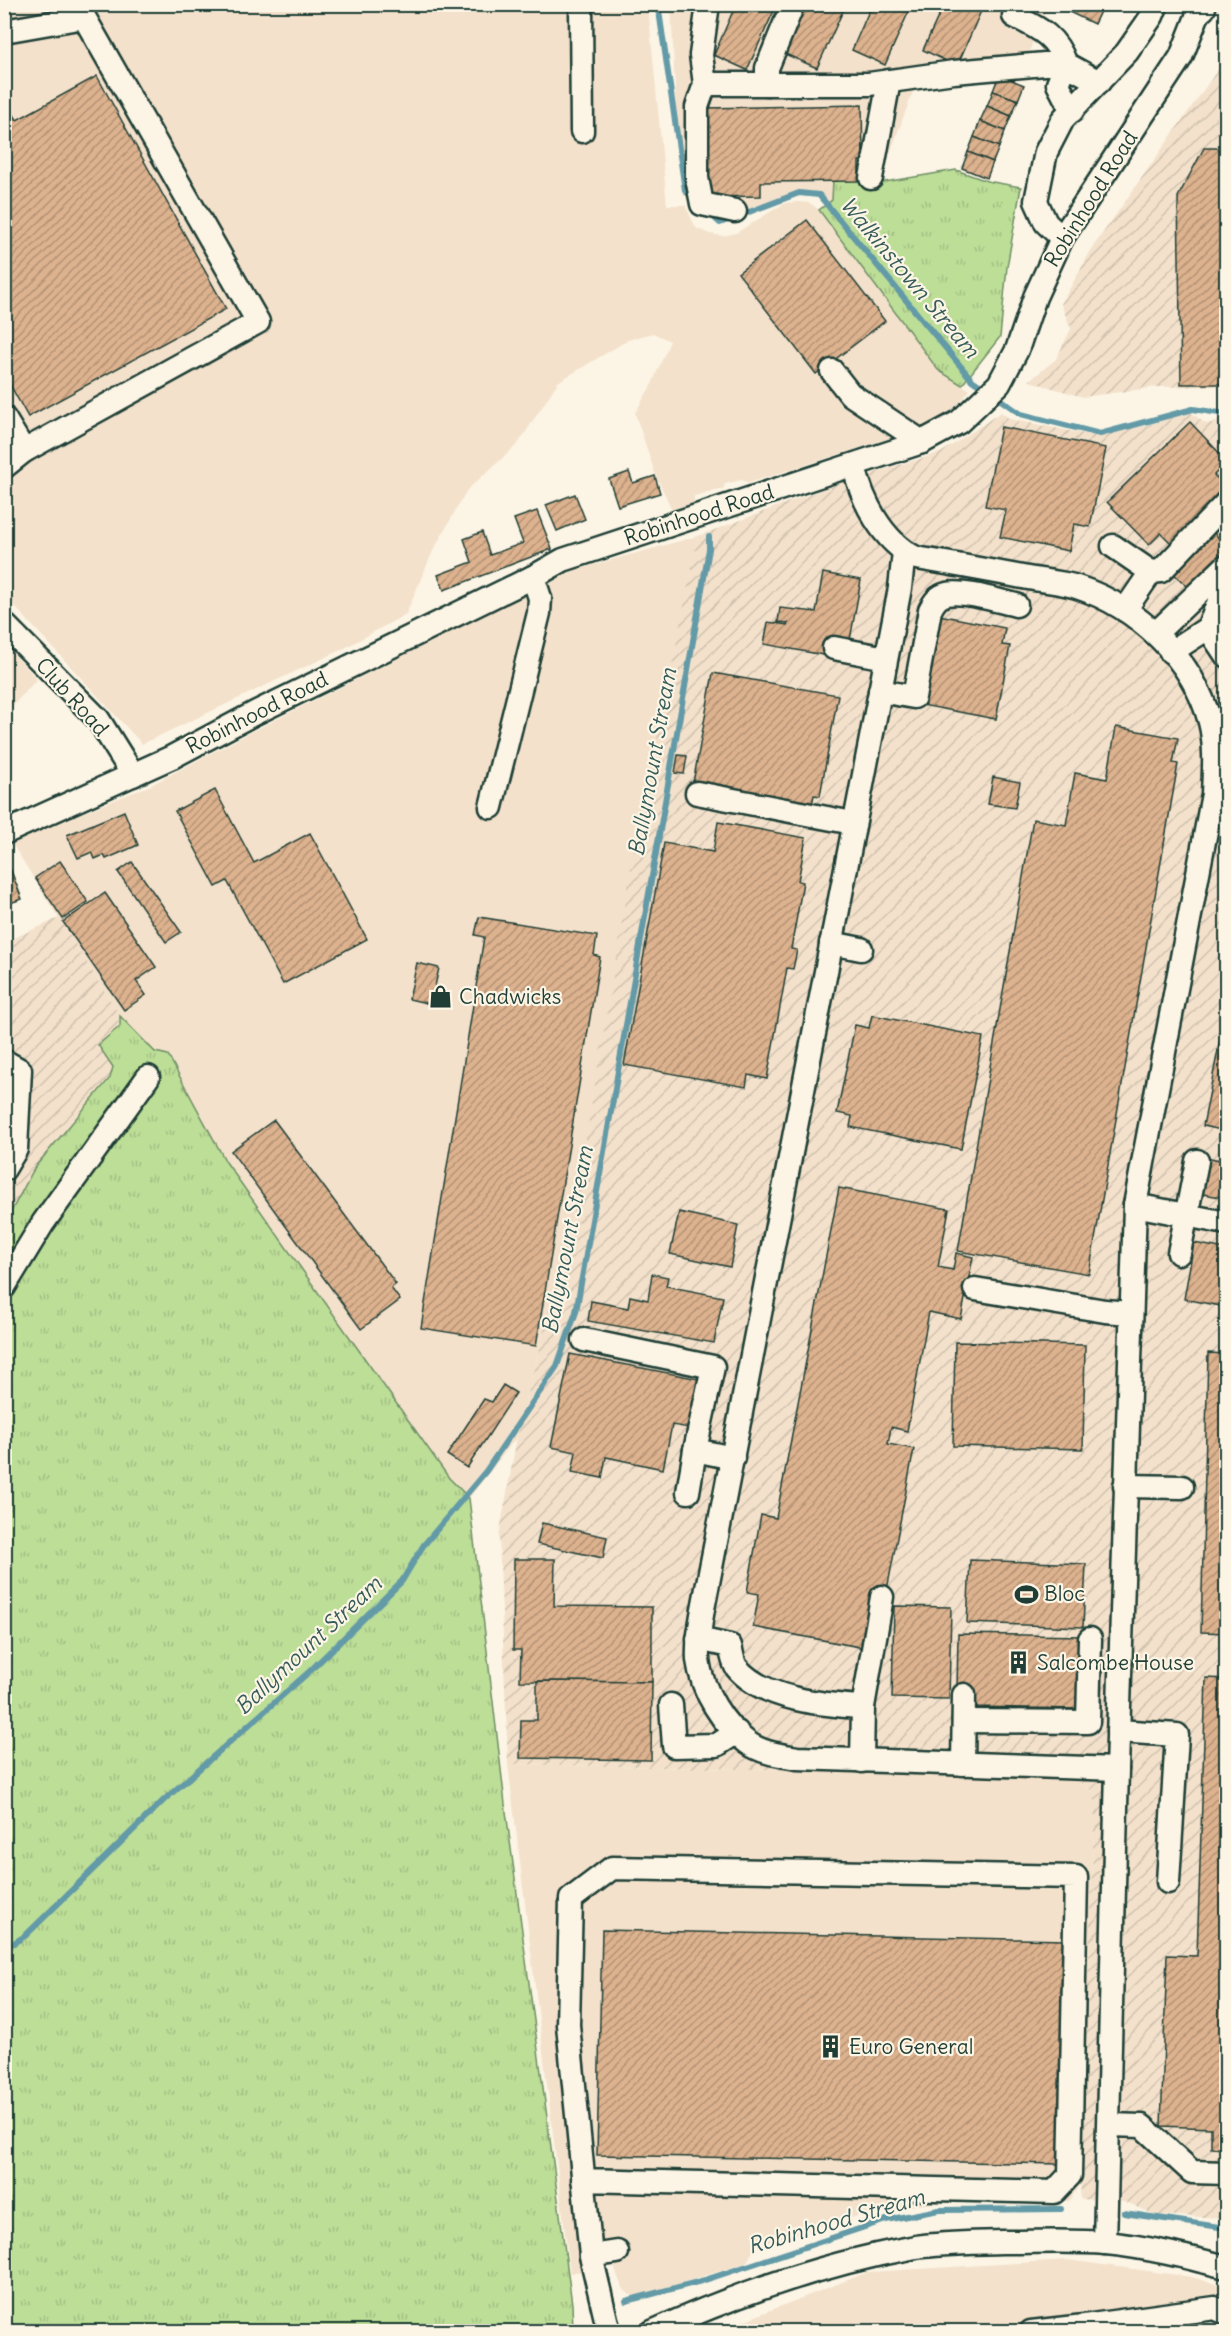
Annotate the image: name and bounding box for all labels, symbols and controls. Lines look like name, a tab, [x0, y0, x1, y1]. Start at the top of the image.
street label: Robinhood Road	[1038, 126, 1143, 272]
water label: Walkinstown Stream	[834, 191, 986, 364]
street label: Robinhood Road	[621, 478, 777, 551]
street label: Club Road	[30, 652, 115, 742]
street label: Robinhood Road	[181, 665, 332, 760]
water label: Ballymount Stream	[622, 665, 682, 858]
place label: Chadwicks	[459, 983, 561, 1010]
shop icon: Chadwicks	[428, 984, 454, 1010]
water label: Ballymount Stream	[535, 1143, 599, 1336]
water label: Ballymount Stream	[229, 1569, 388, 1720]
place label: Bloc	[1044, 1580, 1085, 1607]
sports icon: Bloc	[1013, 1581, 1039, 1607]
place label: Salcombe House	[1037, 1649, 1194, 1676]
building icon: Salcombe House	[1006, 1650, 1032, 1676]
place label: Euro General	[849, 2033, 973, 2060]
building icon: Euro General	[818, 2034, 844, 2060]
water label: Robinhood Stream	[744, 2182, 928, 2260]

